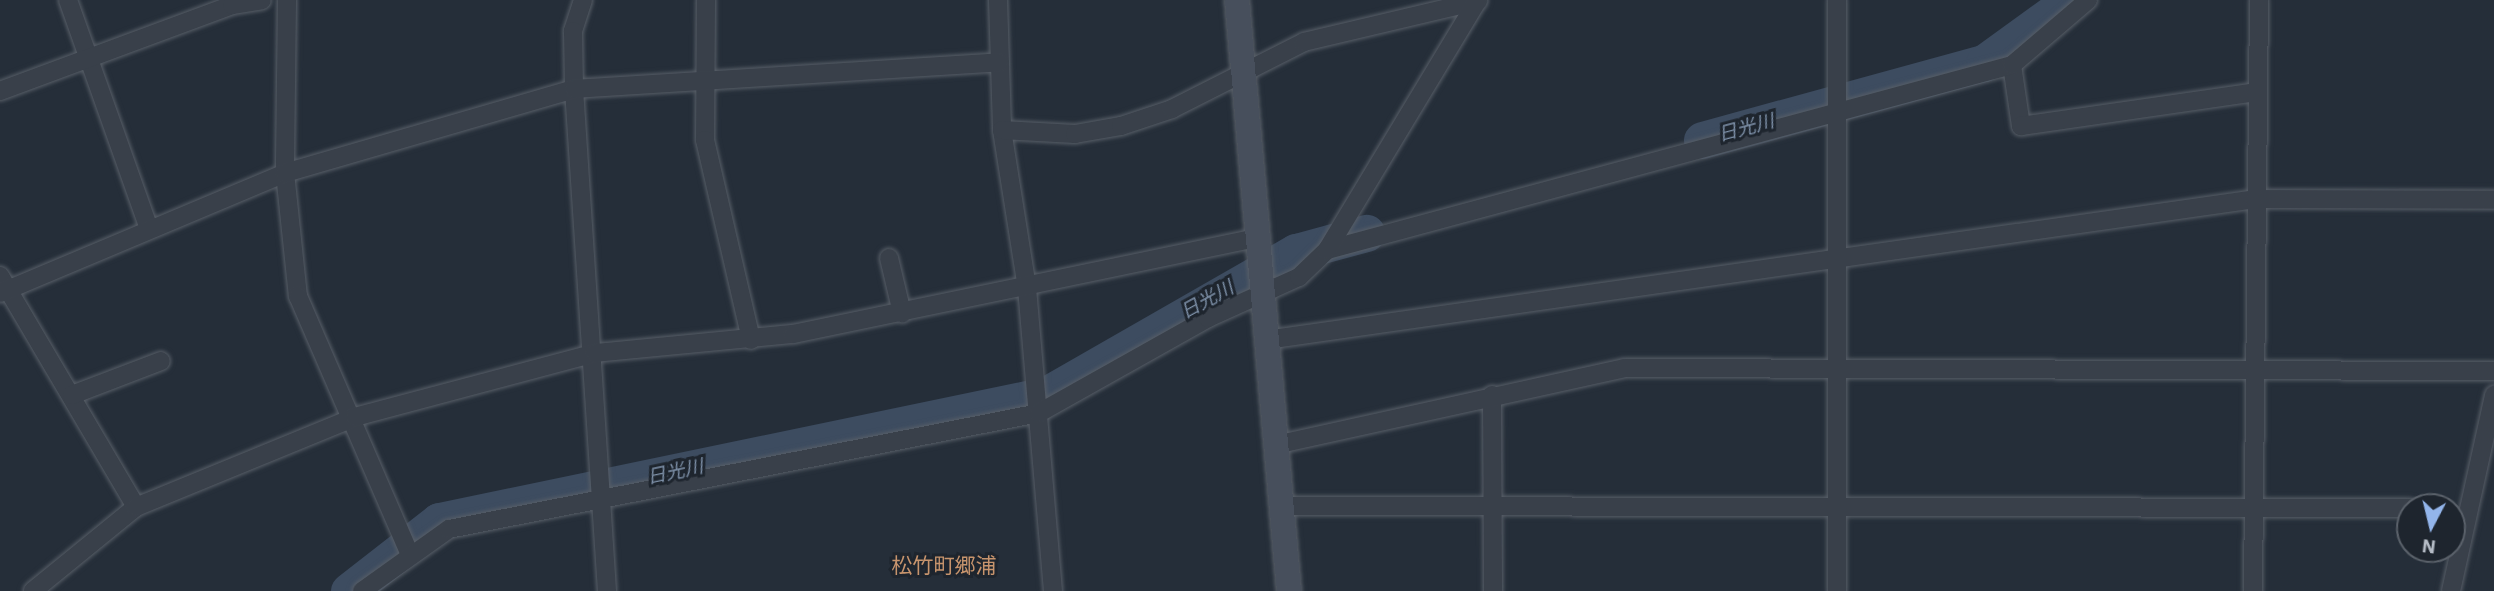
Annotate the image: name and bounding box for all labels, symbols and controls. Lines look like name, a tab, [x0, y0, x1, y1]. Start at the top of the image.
water label: 日光川	[1716, 110, 1776, 146]
water label: 日光川	[1177, 276, 1237, 324]
water label: 日光川	[645, 455, 705, 489]
north arrow	[2396, 493, 2466, 563]
text: N	[2420, 534, 2437, 560]
district label: 松竹町郷浦	[892, 552, 996, 578]

